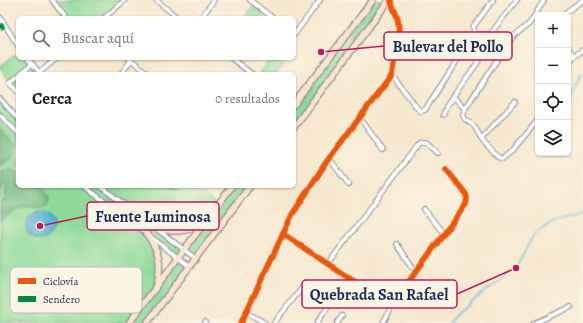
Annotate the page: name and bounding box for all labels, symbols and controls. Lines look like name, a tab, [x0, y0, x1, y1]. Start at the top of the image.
map controls	[535, 12, 571, 156]
button: +	[535, 12, 571, 48]
search box	[16, 16, 296, 60]
icon: search	[30, 27, 52, 49]
text: Buscar aquí	[62, 28, 134, 48]
callout: Bulevar del Pollo	[384, 32, 512, 60]
text: Bulevar del Pollo	[392, 36, 504, 58]
button: −	[535, 48, 571, 84]
button: locate	[535, 84, 571, 120]
text: Cerca	[32, 87, 72, 110]
text: 0 resultados	[215, 90, 280, 107]
button: layers	[535, 120, 571, 156]
callout: Fuente Luminosa	[87, 202, 219, 230]
text: Fuente Luminosa	[95, 206, 211, 228]
legend	[10, 267, 142, 313]
text: Ciclovía	[43, 274, 79, 289]
callout: Quebrada San Rafael	[302, 280, 457, 308]
text: Quebrada San Rafael	[310, 284, 449, 306]
text: Sendero	[43, 292, 81, 307]

